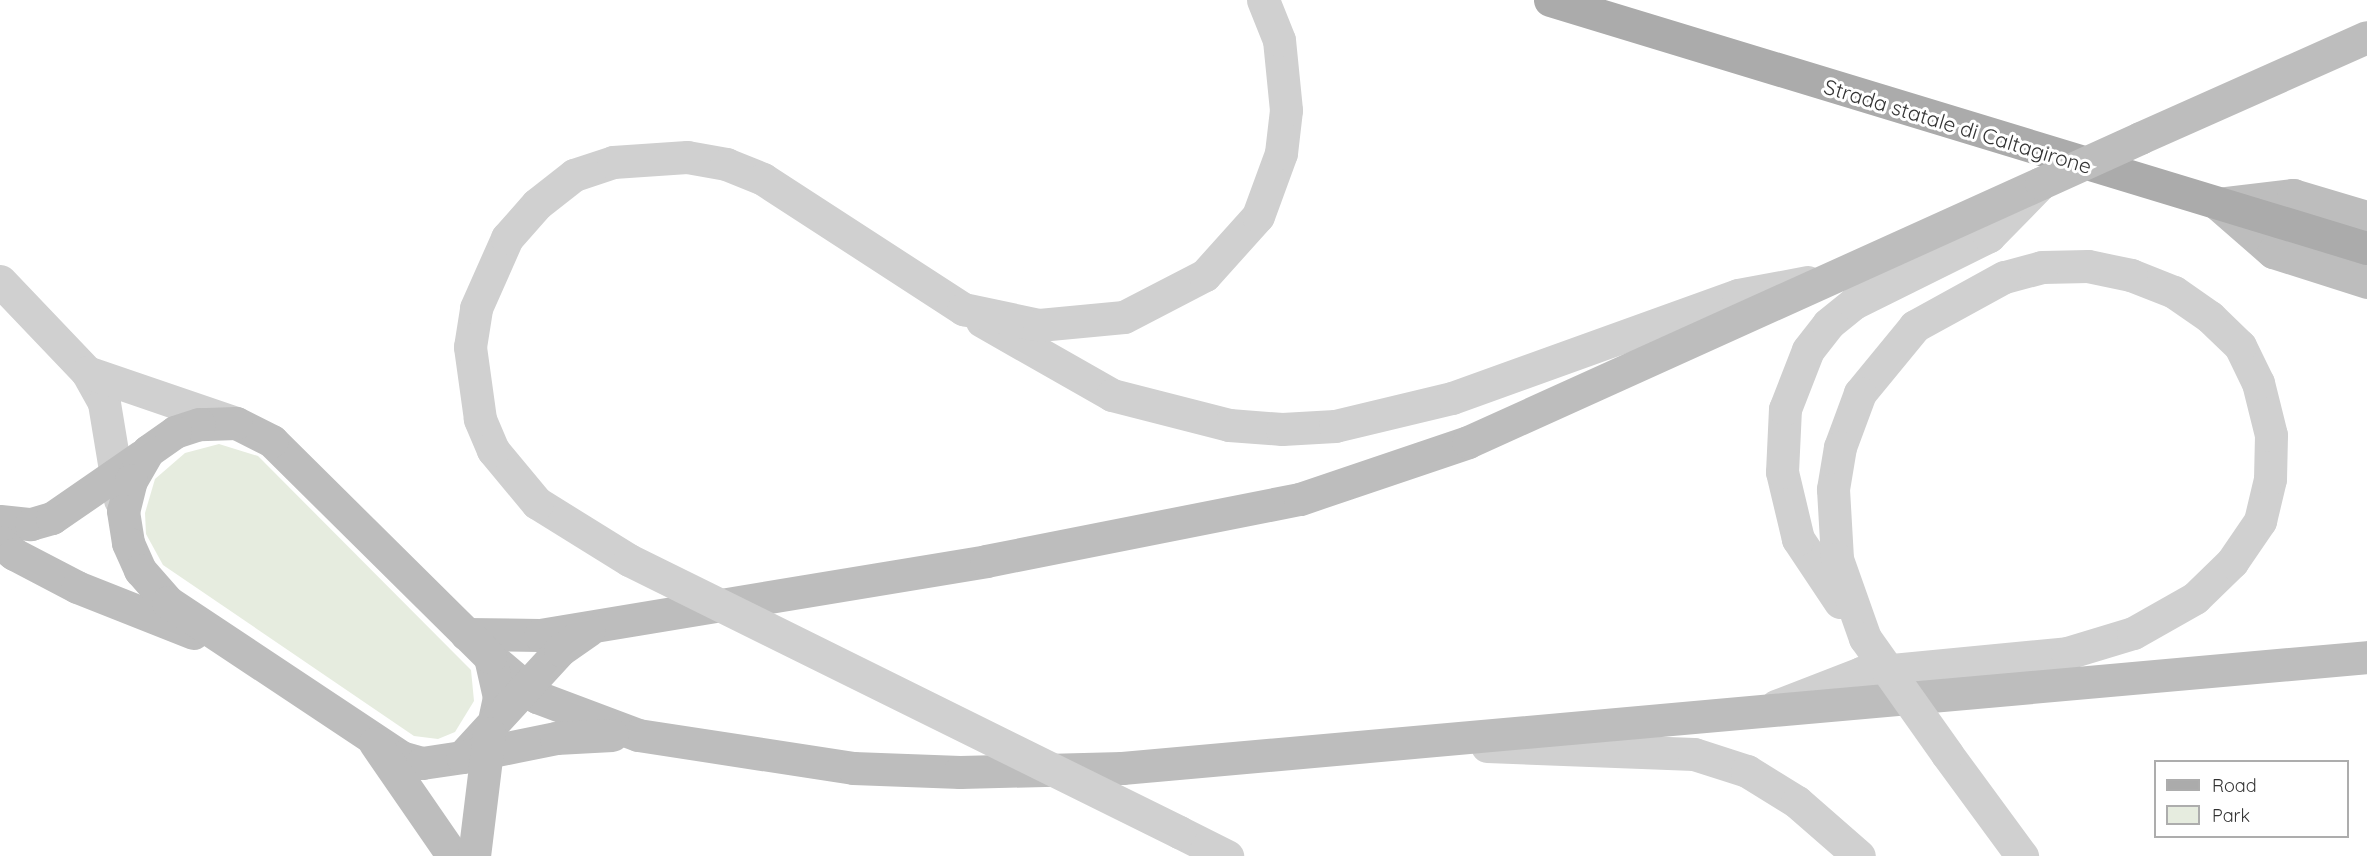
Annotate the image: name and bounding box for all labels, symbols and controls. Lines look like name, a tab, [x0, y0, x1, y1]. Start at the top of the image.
street label: Strada statale di Caltagirone	[1821, 73, 2095, 179]
legend	[2154, 760, 2349, 838]
text: Road	[2212, 774, 2257, 797]
text: Park	[2212, 804, 2250, 827]

